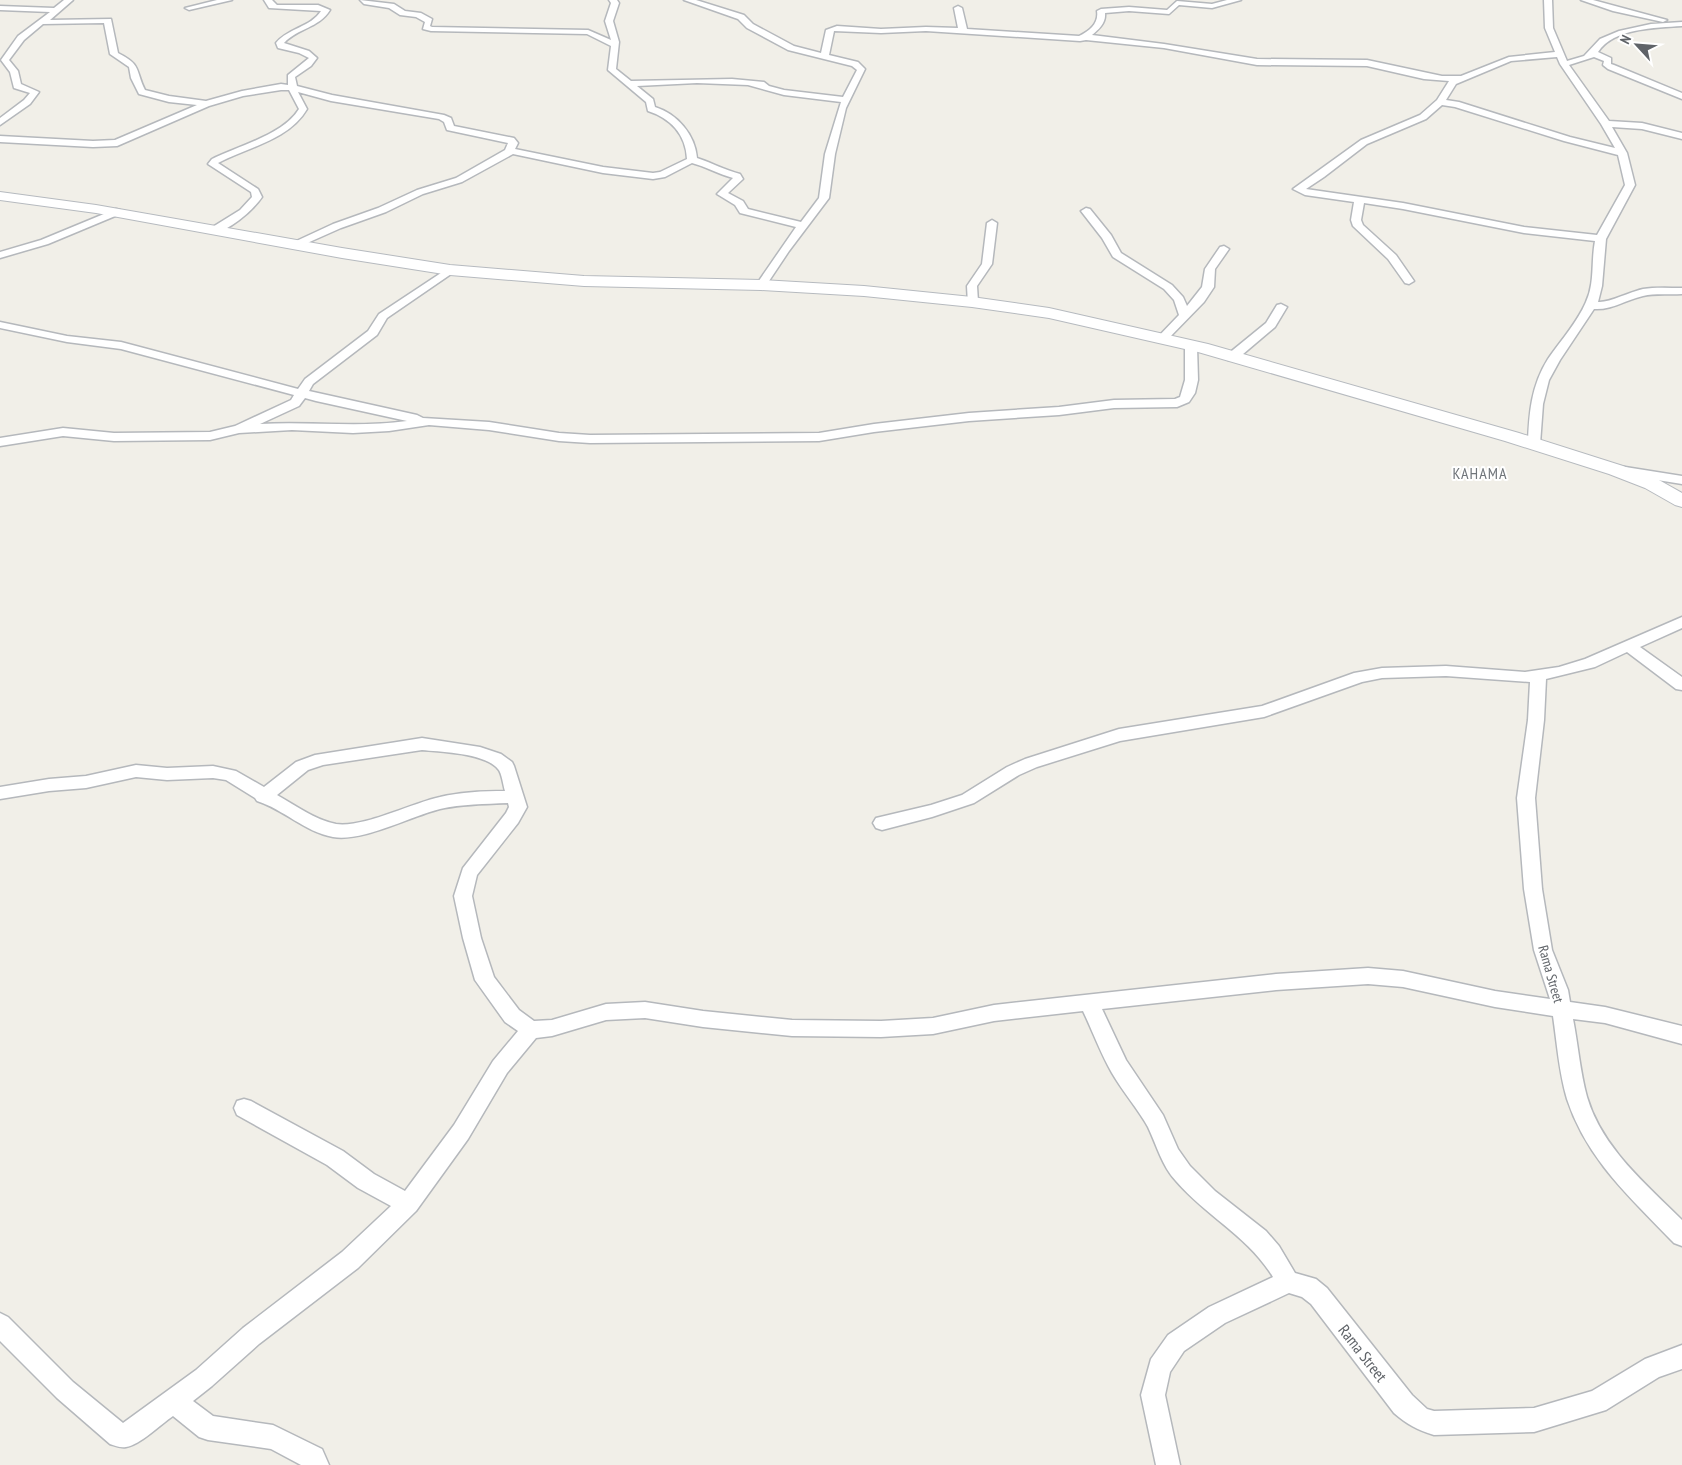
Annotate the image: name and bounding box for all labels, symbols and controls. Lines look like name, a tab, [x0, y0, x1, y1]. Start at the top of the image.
north arrow	[1612, 20, 1662, 70]
text: N	[1616, 32, 1635, 47]
district label: KAHAMA	[1453, 463, 1507, 483]
street label: Rama Street	[1534, 943, 1568, 1005]
street label: Rama Street	[1334, 1320, 1392, 1386]

